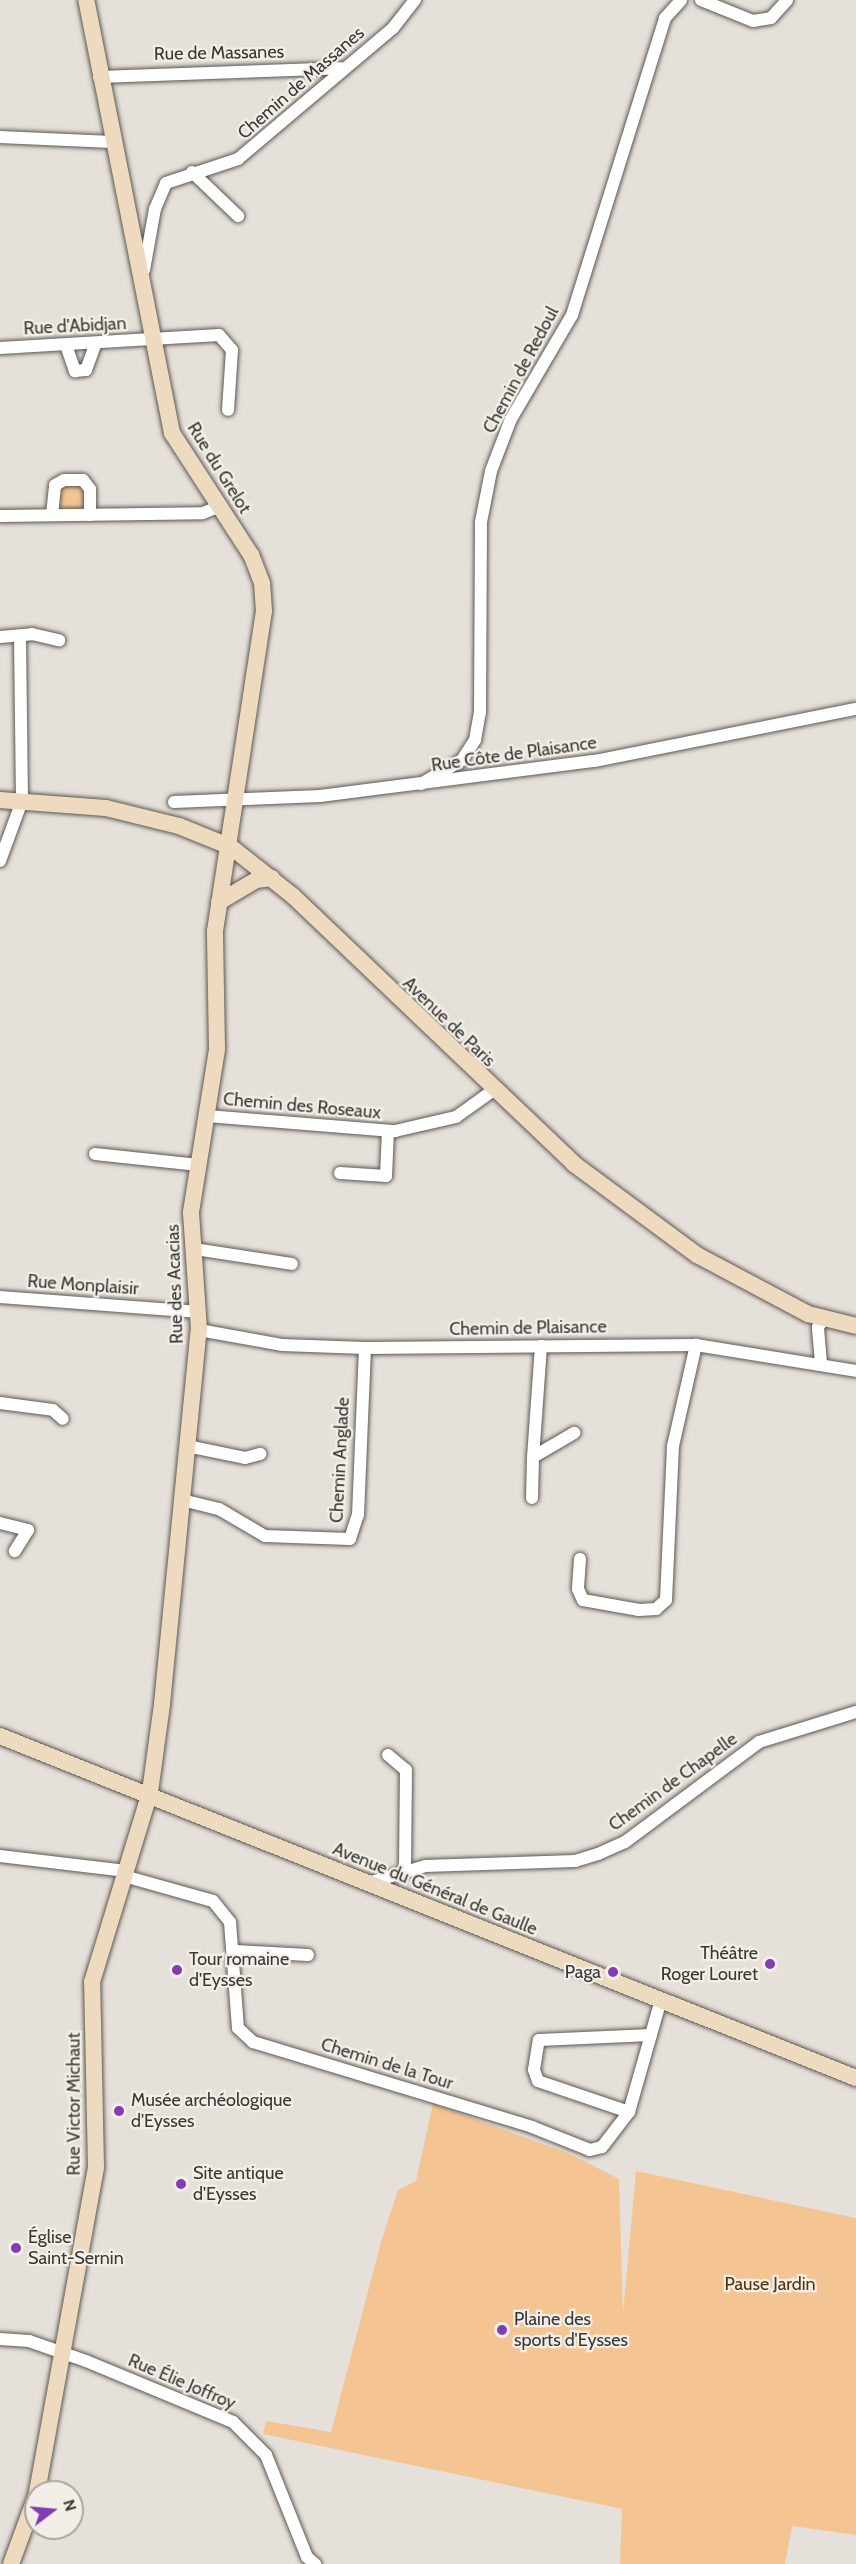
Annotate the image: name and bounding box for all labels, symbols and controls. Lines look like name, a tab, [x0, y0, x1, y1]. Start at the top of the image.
street label: Chemin de Massanes	[233, 22, 369, 144]
street label: Rue de Massanes	[154, 41, 284, 65]
street label: Chemin de Redoul	[479, 303, 563, 437]
street label: Rue d'Abidjan	[23, 313, 127, 339]
street label: Rue du Grelot	[182, 418, 256, 518]
street label: Rue Côte de Plaisance	[430, 732, 598, 776]
street label: Avenue de Paris	[398, 973, 500, 1071]
street label: Chemin des Roseaux	[222, 1088, 382, 1124]
street label: Rue des Acacias	[162, 1224, 188, 1344]
street label: Rue Monplaisir	[27, 1270, 139, 1300]
street label: Chemin de Plaisance	[449, 1316, 607, 1340]
street label: Chemin Anglade	[326, 1397, 354, 1523]
street label: Chemin de Chapelle	[605, 1728, 741, 1836]
street label: Avenue du Général de Gaulle	[330, 1838, 540, 1940]
place label: Théâtre Roger Louret	[661, 1943, 758, 1986]
place label: Tour romaine d'Eysses	[189, 1949, 289, 1992]
marker: Théâtre Roger Louret	[763, 1957, 777, 1971]
place label: Paga	[565, 1961, 601, 1983]
marker: Tour romaine d'Eysses	[170, 1963, 184, 1977]
marker: Paga	[606, 1965, 620, 1979]
street label: Rue Victor Michaut	[63, 2032, 85, 2176]
street label: Chemin de la Tour	[318, 2034, 456, 2094]
place label: Musée archéologique d'Eysses	[131, 2090, 292, 2132]
marker: Musée archéologique d'Eysses	[112, 2104, 126, 2118]
place label: Site antique d'Eysses	[193, 2163, 284, 2206]
marker: Site antique d'Eysses	[174, 2177, 188, 2191]
place label: Église Saint-Sernin	[28, 2227, 124, 2270]
marker: Église Saint-Sernin	[9, 2241, 23, 2255]
park label: Pause Jardin	[724, 2273, 816, 2295]
place label: Plaine des sports d'Eysses	[514, 2309, 628, 2352]
marker: Plaine des sports d'Eysses	[495, 2323, 509, 2337]
street label: Rue Élie Joffroy	[125, 2350, 239, 2414]
north arrow	[24, 2480, 84, 2540]
text: N	[59, 2497, 81, 2514]

